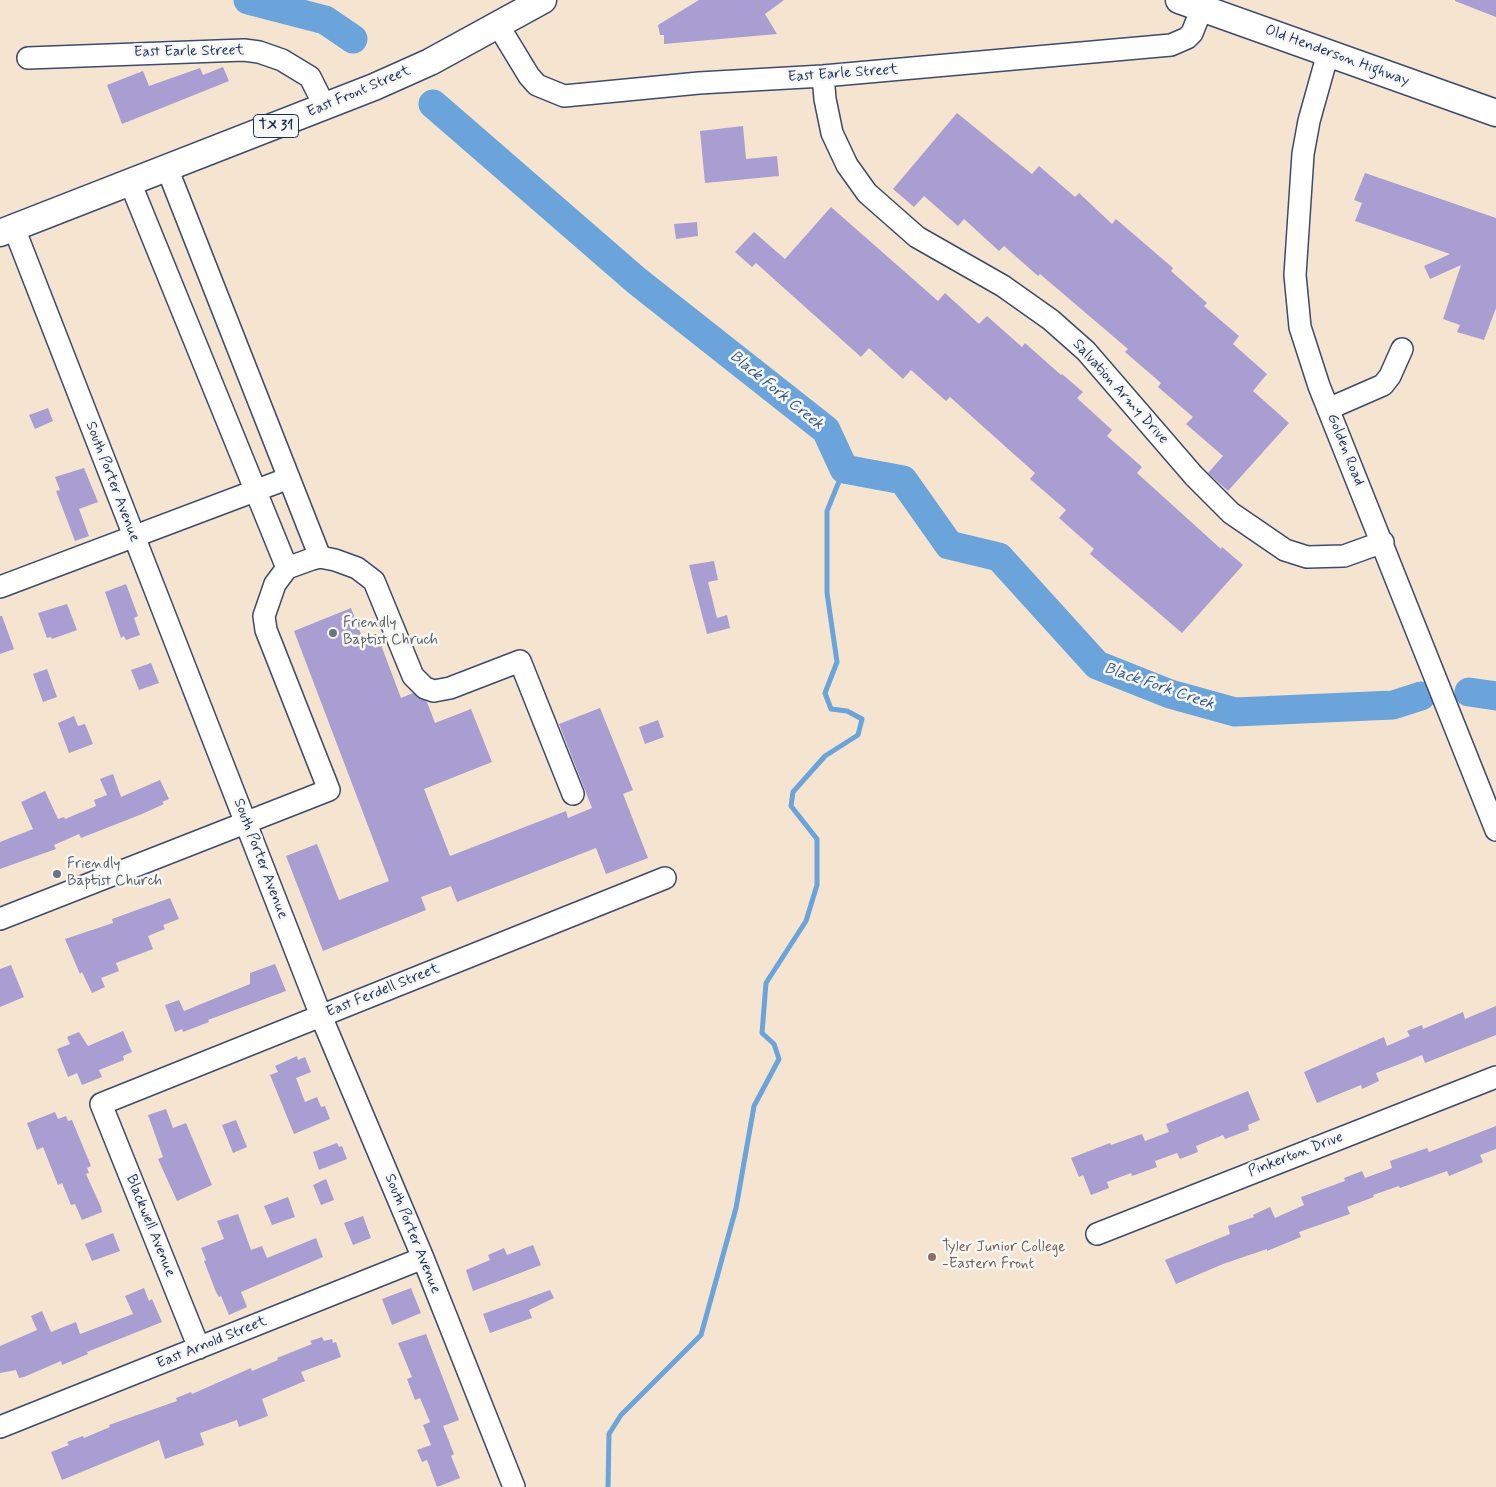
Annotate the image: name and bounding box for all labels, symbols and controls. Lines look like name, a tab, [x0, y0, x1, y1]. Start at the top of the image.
street label: Old Henderson Highway	[1262, 21, 1412, 91]
street label: East Earle Street	[134, 42, 244, 62]
street label: East Earle Street	[787, 61, 899, 87]
street label: East Front Street	[305, 62, 413, 122]
road number: TX 31	[254, 114, 298, 138]
street label: Salvation Army Drive	[1068, 336, 1172, 448]
water label: Black Fork Creek	[725, 347, 827, 435]
street label: Golden Road	[1322, 411, 1368, 489]
street label: South Porter Avenue	[81, 419, 143, 545]
place label: Friendly Baptist Chruch	[343, 615, 438, 650]
marker: Friendly Baptist Chruch	[327, 627, 339, 639]
water label: Black Fork Creek	[1101, 659, 1217, 715]
street label: South Porter Avenue	[229, 796, 291, 922]
place label: Friendly Baptist Church	[67, 856, 162, 891]
marker: Friendly Baptist Church	[51, 868, 63, 880]
street label: East Ferdell Street	[324, 960, 442, 1022]
street label: Pinkerton Drive	[1246, 1129, 1346, 1181]
street label: South Porter Avenue	[380, 1171, 444, 1297]
street label: Blackwell Avenue	[121, 1172, 179, 1280]
place label: Tyler Junior College -Eastern Front	[942, 1239, 1065, 1274]
marker: Tyler Junior College -Eastern Front	[926, 1251, 938, 1263]
street label: East Arnold Street	[154, 1313, 270, 1373]

